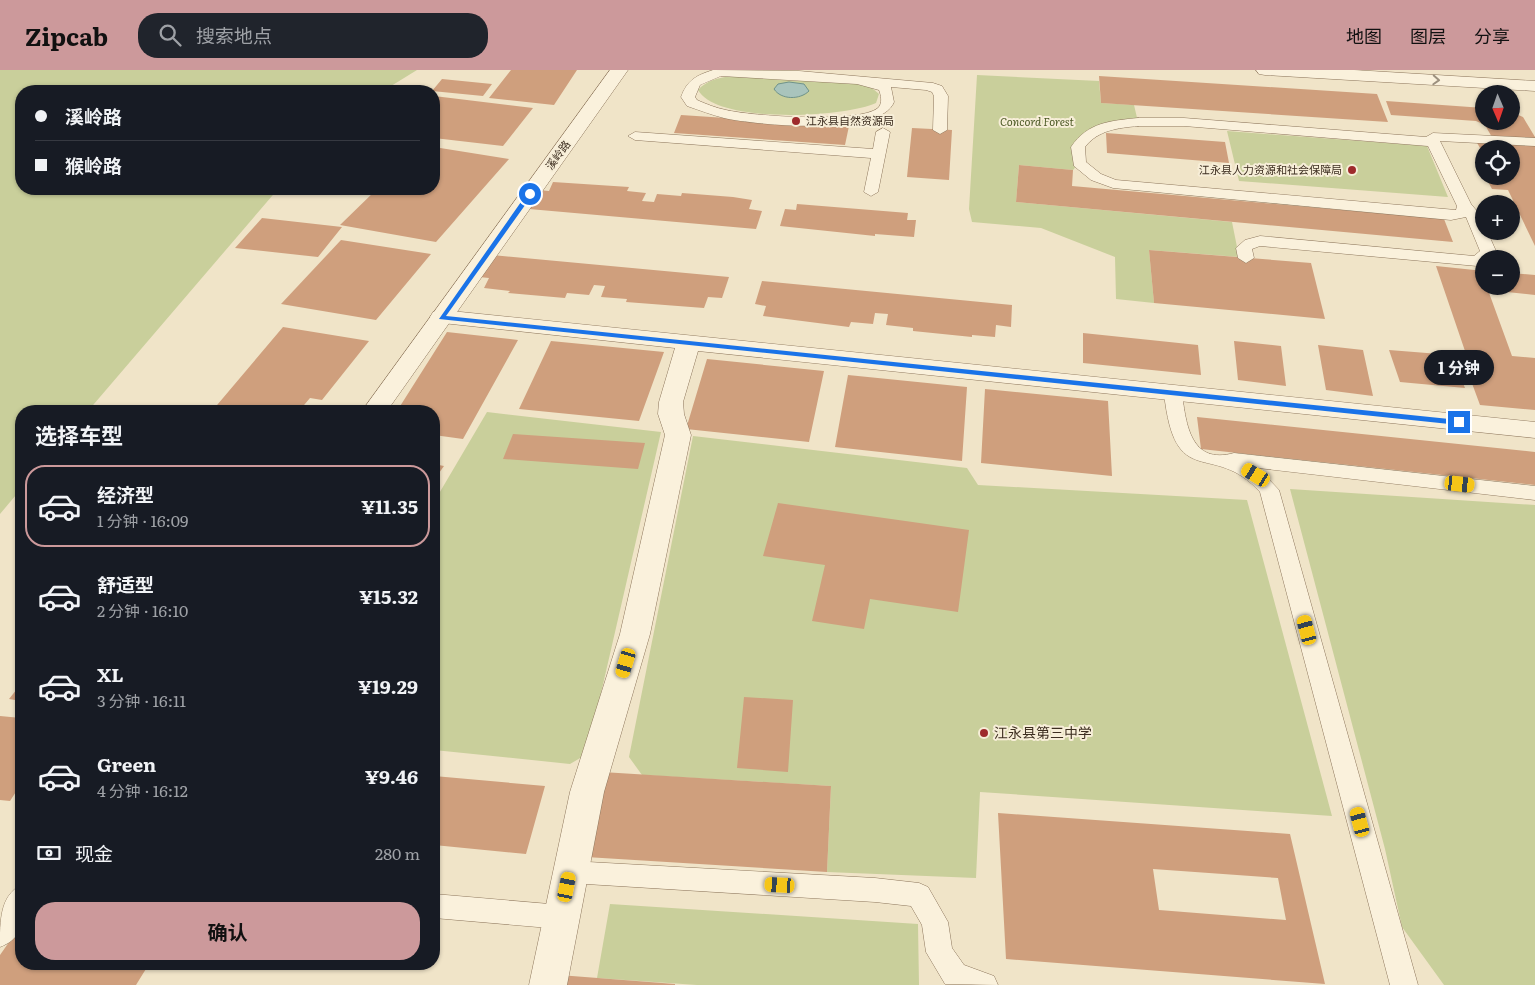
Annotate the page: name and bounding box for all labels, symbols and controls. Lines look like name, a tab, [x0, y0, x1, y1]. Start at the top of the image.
search box	[138, 13, 488, 58]
text: Zipcab	[25, 18, 108, 53]
icon: search	[156, 21, 184, 49]
text: 搜索地点	[196, 21, 272, 49]
text: 地图	[1346, 22, 1382, 49]
text: 图层	[1410, 22, 1446, 49]
text: 分享	[1474, 22, 1510, 49]
one-way arrow	[1433, 74, 1441, 85]
north arrow	[1475, 85, 1520, 130]
map controls	[1475, 85, 1520, 295]
text: 溪岭路	[65, 102, 122, 130]
place label: 江永县自然资源局	[806, 112, 894, 128]
park label: Concord Forest	[1000, 113, 1075, 129]
marker: 江永县自然资源局	[790, 115, 802, 127]
street label: 溪岭路	[541, 136, 573, 172]
button: locate	[1475, 140, 1520, 185]
text: 猴岭路	[65, 151, 122, 179]
place label: 江永县人力资源和社会保障局	[1199, 161, 1342, 177]
marker: 江永县人力资源和社会保障局	[1346, 164, 1358, 176]
route start	[519, 183, 541, 205]
button: +	[1475, 195, 1520, 240]
button: −	[1475, 250, 1520, 295]
callout: 1 分钟	[1424, 350, 1494, 384]
text: 1 分钟	[1438, 355, 1480, 379]
route end	[1448, 411, 1470, 433]
text: 选择车型	[35, 418, 123, 451]
car	[1239, 461, 1272, 489]
car	[1444, 475, 1475, 493]
text: 经济型	[97, 480, 154, 508]
icon: car	[37, 484, 82, 529]
text: ¥11.35	[361, 492, 418, 520]
text: 1 分钟 · 16:09	[97, 508, 189, 532]
text: 舒适型	[97, 570, 154, 598]
icon: car	[37, 574, 82, 619]
text: ¥15.32	[359, 582, 418, 610]
text: 2 分钟 · 16:10	[97, 598, 188, 622]
car	[1295, 614, 1318, 646]
car	[614, 646, 637, 680]
text: XL	[97, 660, 124, 688]
icon: car	[37, 664, 82, 709]
text: ¥19.29	[358, 672, 418, 700]
text: 3 分钟 · 16:11	[97, 688, 186, 712]
place label: 江永县第三中学	[994, 722, 1092, 742]
marker: 江永县第三中学	[978, 727, 990, 739]
text: Green	[97, 750, 156, 778]
icon: car	[37, 754, 82, 799]
text: ¥9.46	[365, 762, 418, 790]
text: 4 分钟 · 16:12	[97, 778, 188, 802]
car	[1348, 806, 1371, 838]
icon: cash	[35, 839, 63, 867]
text: 现金	[75, 839, 113, 867]
text: 280 m	[375, 841, 420, 865]
car	[556, 871, 577, 903]
car	[764, 877, 795, 893]
button: 确认	[35, 902, 420, 960]

